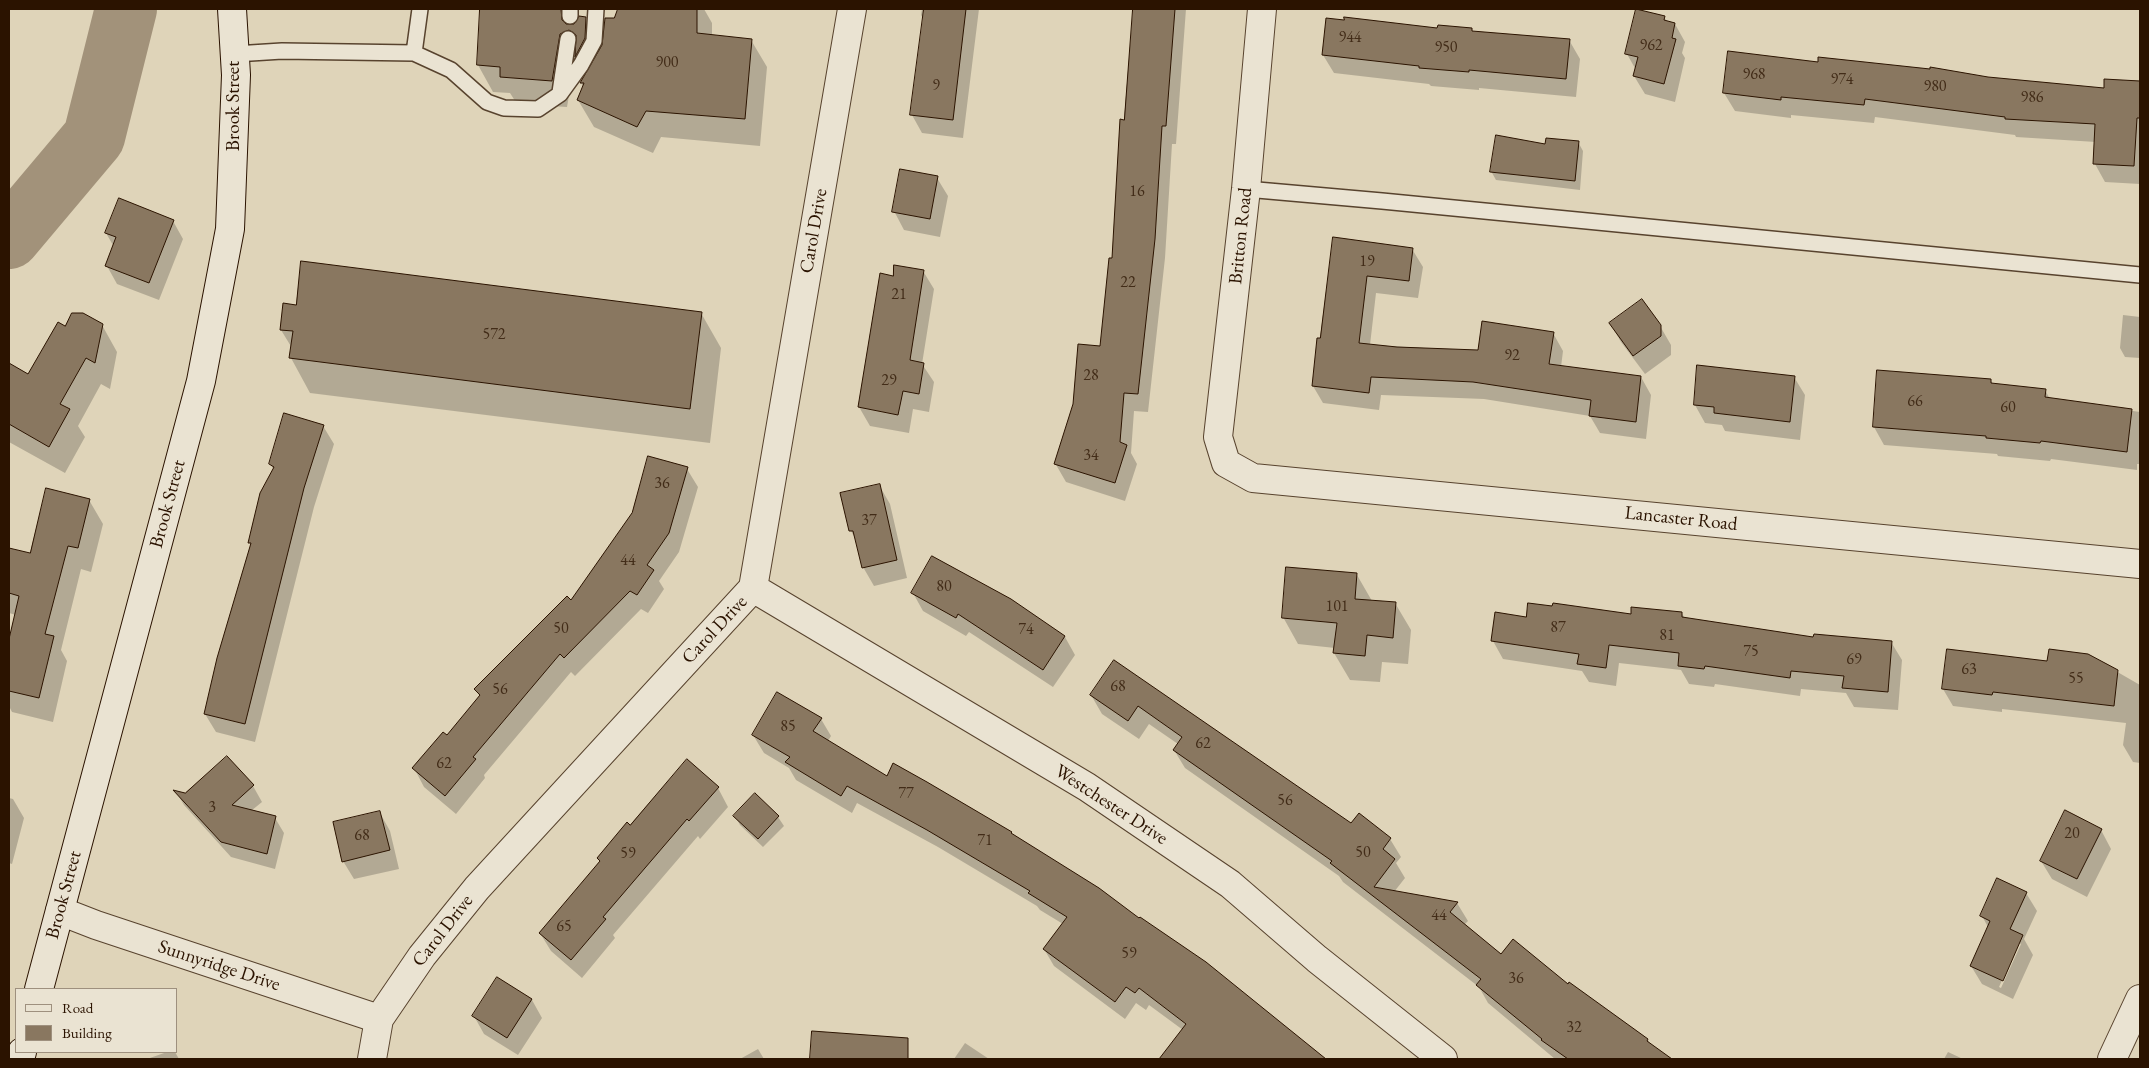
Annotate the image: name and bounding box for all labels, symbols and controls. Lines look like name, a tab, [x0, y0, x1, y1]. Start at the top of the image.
house number: 944	[1338, 28, 1362, 48]
house number: 962	[1639, 36, 1663, 56]
house number: 950	[1434, 38, 1458, 58]
house number: 900	[655, 53, 679, 73]
street label: Brook Street	[223, 61, 245, 151]
house number: 968	[1742, 65, 1766, 85]
house number: 974	[1830, 70, 1854, 90]
house number: 9	[932, 76, 940, 96]
house number: 980	[1923, 77, 1947, 97]
house number: 986	[2020, 88, 2044, 108]
house number: 16	[1129, 182, 1145, 202]
street label: Carol Drive	[795, 187, 833, 275]
street label: Britton Road	[1225, 187, 1257, 285]
house number: 19	[1359, 252, 1375, 272]
house number: 22	[1120, 273, 1136, 293]
house number: 21	[891, 285, 907, 305]
house number: 572	[482, 325, 506, 345]
house number: 92	[1504, 346, 1520, 366]
house number: 28	[1083, 366, 1099, 386]
house number: 29	[881, 371, 897, 391]
house number: 66	[1907, 392, 1923, 412]
house number: 60	[2000, 398, 2016, 418]
house number: 34	[1083, 446, 1099, 466]
street label: Brook Street	[145, 457, 191, 551]
house number: 36	[654, 474, 670, 494]
street label: Lancaster Road	[1624, 502, 1738, 536]
house number: 37	[861, 511, 877, 531]
house number: 44	[620, 551, 636, 571]
house number: 80	[936, 577, 952, 597]
street label: Carol Drive	[678, 591, 752, 669]
house number: 101	[1325, 597, 1349, 617]
house number: 87	[1550, 618, 1566, 638]
house number: 50	[553, 619, 569, 639]
house number: 74	[1018, 620, 1034, 640]
house number: 81	[1659, 626, 1675, 646]
house number: 75	[1743, 642, 1759, 662]
house number: 69	[1846, 650, 1862, 670]
house number: 63	[1961, 660, 1977, 680]
house number: 55	[2068, 669, 2084, 689]
house number: 68	[1110, 677, 1126, 697]
house number: 56	[492, 680, 508, 700]
house number: 85	[780, 717, 796, 737]
house number: 62	[1195, 734, 1211, 754]
house number: 62	[436, 754, 452, 774]
street label: Westchester Drive	[1050, 760, 1172, 850]
house number: 77	[898, 784, 914, 804]
house number: 56	[1277, 791, 1293, 811]
house number: 3	[208, 798, 216, 818]
house number: 20	[2064, 824, 2080, 844]
house number: 68	[354, 826, 370, 846]
house number: 71	[977, 831, 993, 851]
house number: 50	[1355, 843, 1371, 863]
house number: 59	[620, 844, 636, 864]
street label: Brook Street	[41, 848, 87, 942]
street label: Carol Drive	[408, 890, 478, 972]
house number: 44	[1431, 906, 1447, 926]
house number: 65	[556, 917, 572, 937]
street label: Sunnyridge Drive	[155, 936, 283, 996]
house number: 59	[1121, 944, 1137, 964]
house number: 36	[1508, 969, 1524, 989]
legend	[15, 988, 178, 1053]
text: Road	[62, 998, 93, 1017]
house number: 32	[1566, 1018, 1582, 1038]
text: Building	[62, 1023, 112, 1042]

